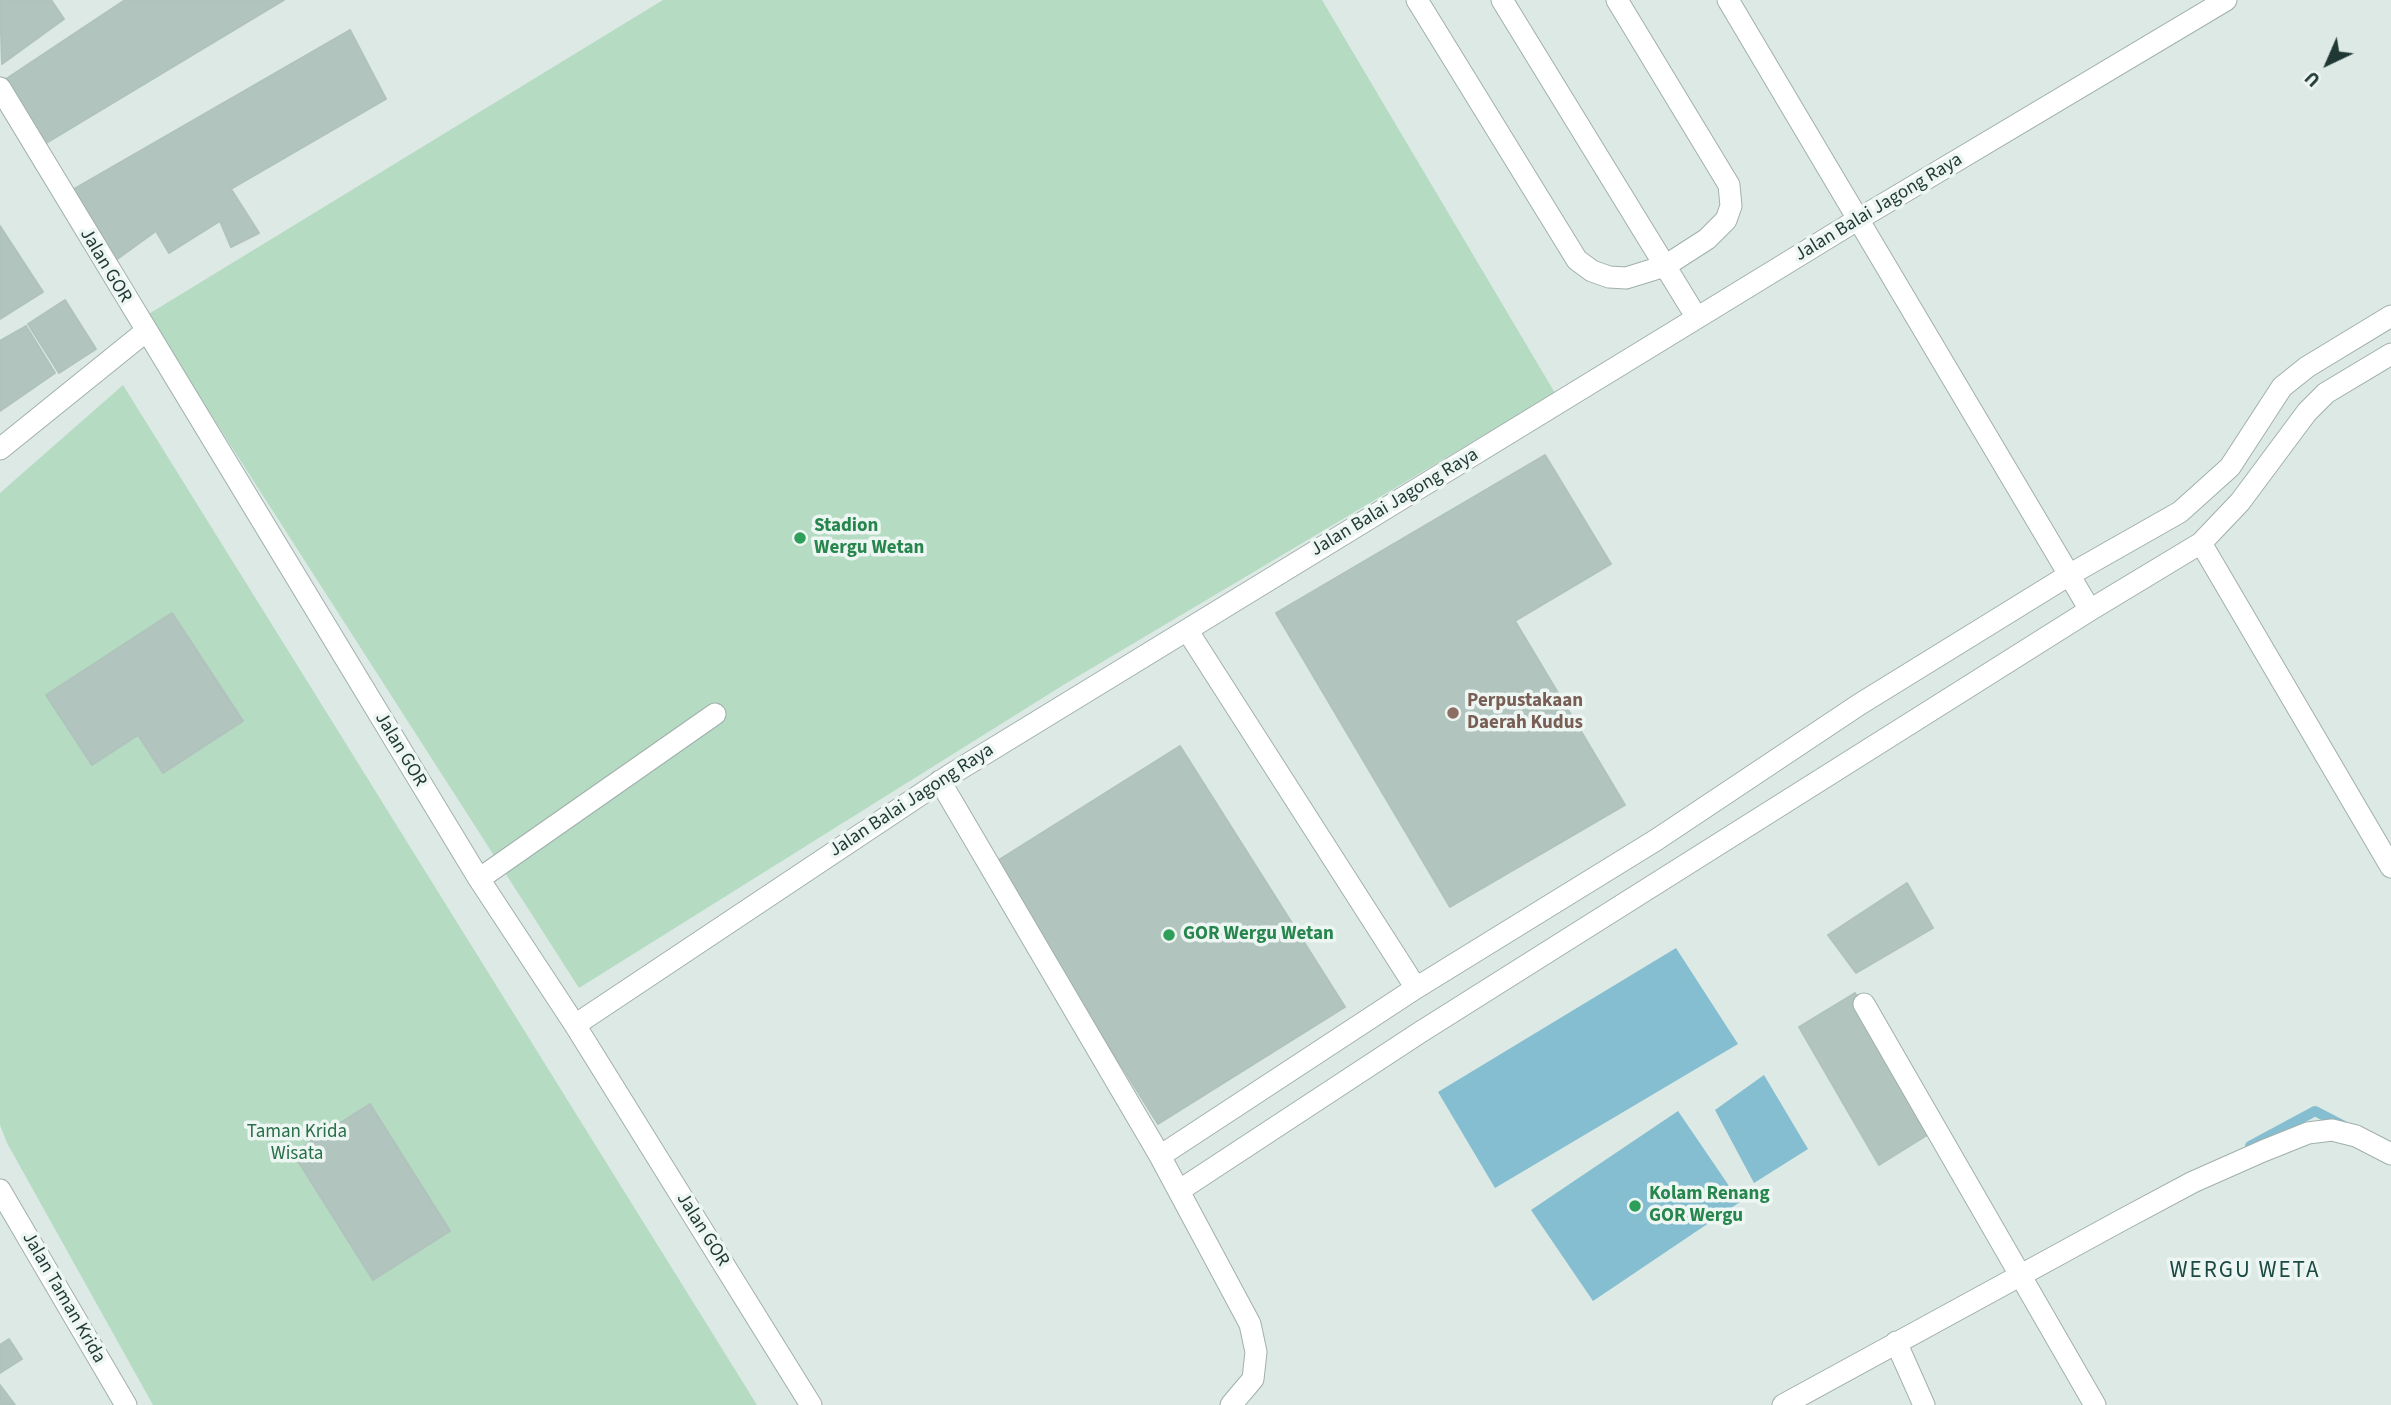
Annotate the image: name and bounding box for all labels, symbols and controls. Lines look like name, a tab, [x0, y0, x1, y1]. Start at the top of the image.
north arrow	[2293, 28, 2363, 98]
text: U	[2299, 64, 2327, 93]
street label: Jalan Balai Jagong Raya	[1791, 149, 1967, 267]
street label: Jalan GOR	[74, 225, 136, 307]
street label: Jalan Balai Jagong Raya	[1307, 444, 1483, 562]
place label: Stadion Wergu Wetan	[814, 516, 924, 560]
marker: Stadion Wergu Wetan	[792, 530, 808, 546]
place label: Perpustakaan Daerah Kudus	[1467, 691, 1583, 735]
marker: Perpustakaan Daerah Kudus	[1445, 705, 1461, 721]
street label: Jalan GOR	[369, 709, 431, 791]
street label: Jalan Balai Jagong Raya	[826, 739, 998, 863]
place label: GOR Wergu Wetan	[1183, 924, 1334, 946]
marker: GOR Wergu Wetan	[1161, 927, 1177, 943]
park label: Taman Krida Wisata	[247, 1122, 347, 1166]
place label: Kolam Renang GOR Wergu	[1649, 1184, 1770, 1228]
street label: Jalan GOR	[670, 1189, 734, 1271]
marker: Kolam Renang GOR Wergu	[1627, 1198, 1643, 1214]
street label: Jalan Taman Krida	[16, 1228, 110, 1368]
district label: WERGU WETA	[2171, 1258, 2319, 1286]

